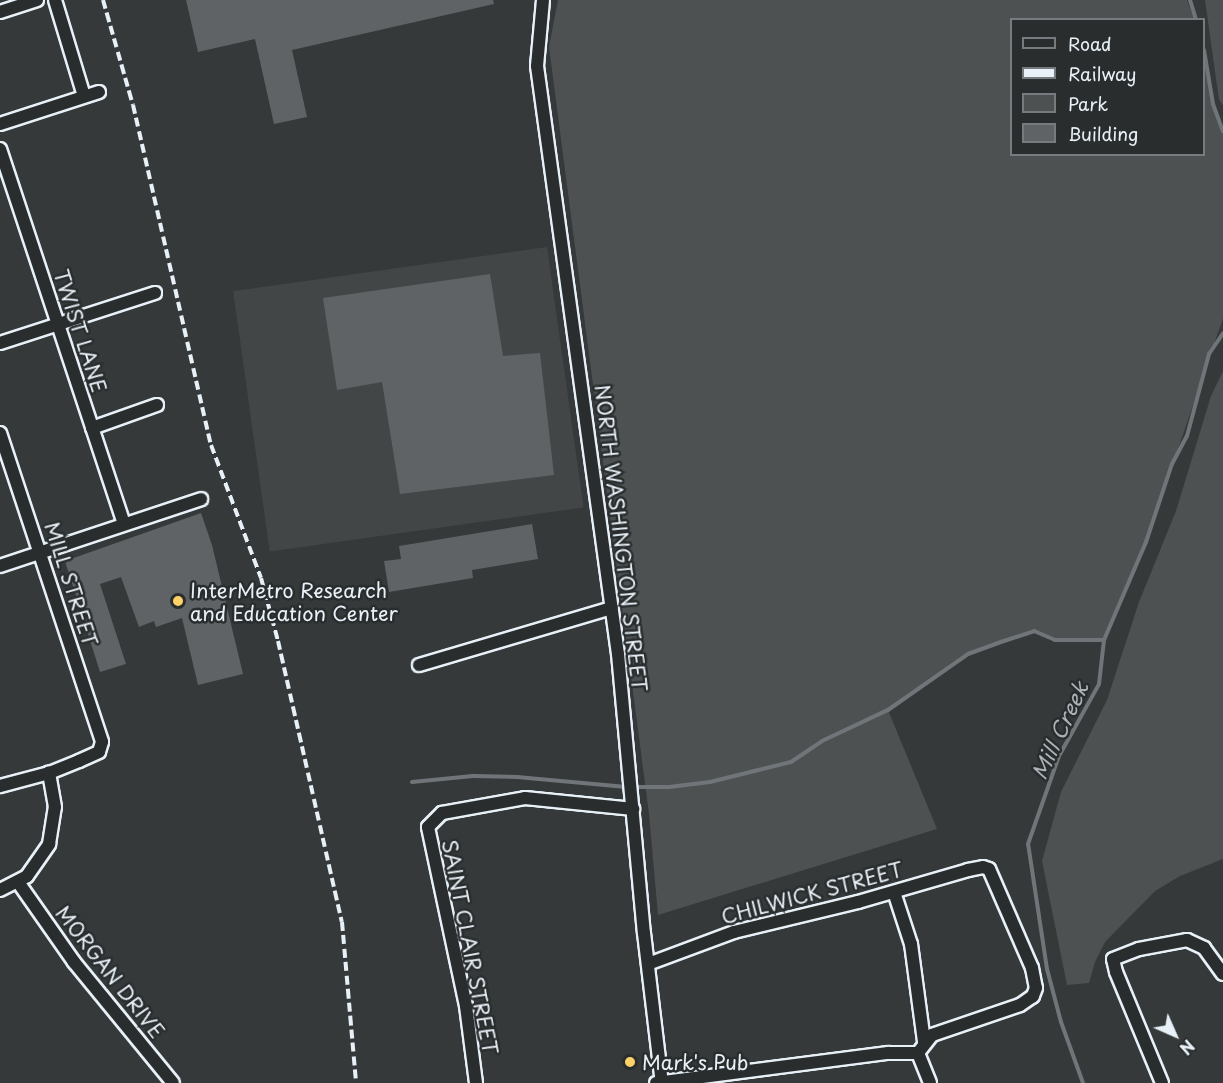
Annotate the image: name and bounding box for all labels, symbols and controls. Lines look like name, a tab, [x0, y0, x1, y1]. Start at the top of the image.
legend	[1010, 18, 1205, 156]
text: Road	[1068, 30, 1112, 57]
text: Railway	[1068, 60, 1136, 87]
text: Park	[1068, 90, 1108, 117]
text: Building	[1068, 120, 1138, 147]
street label: TWIST LANE	[49, 267, 111, 395]
street label: NORTH WASHINGTON STREET	[590, 383, 652, 693]
street label: MILL STREET	[39, 517, 103, 651]
place label: InterMetro Research and Education Center	[190, 578, 399, 625]
marker: InterMetro Research and Education Center	[171, 594, 185, 608]
water label: Mill Creek	[1025, 677, 1093, 783]
street label: SAINT CLAIR STREET	[437, 837, 503, 1057]
street label: CHILWICK STREET	[718, 857, 906, 929]
street label: MORGAN DRIVE	[50, 900, 170, 1044]
north arrow	[1145, 1005, 1205, 1065]
text: N	[1175, 1035, 1201, 1061]
place label: Mark's Pub	[642, 1050, 749, 1074]
marker: Mark's Pub	[623, 1055, 637, 1069]

